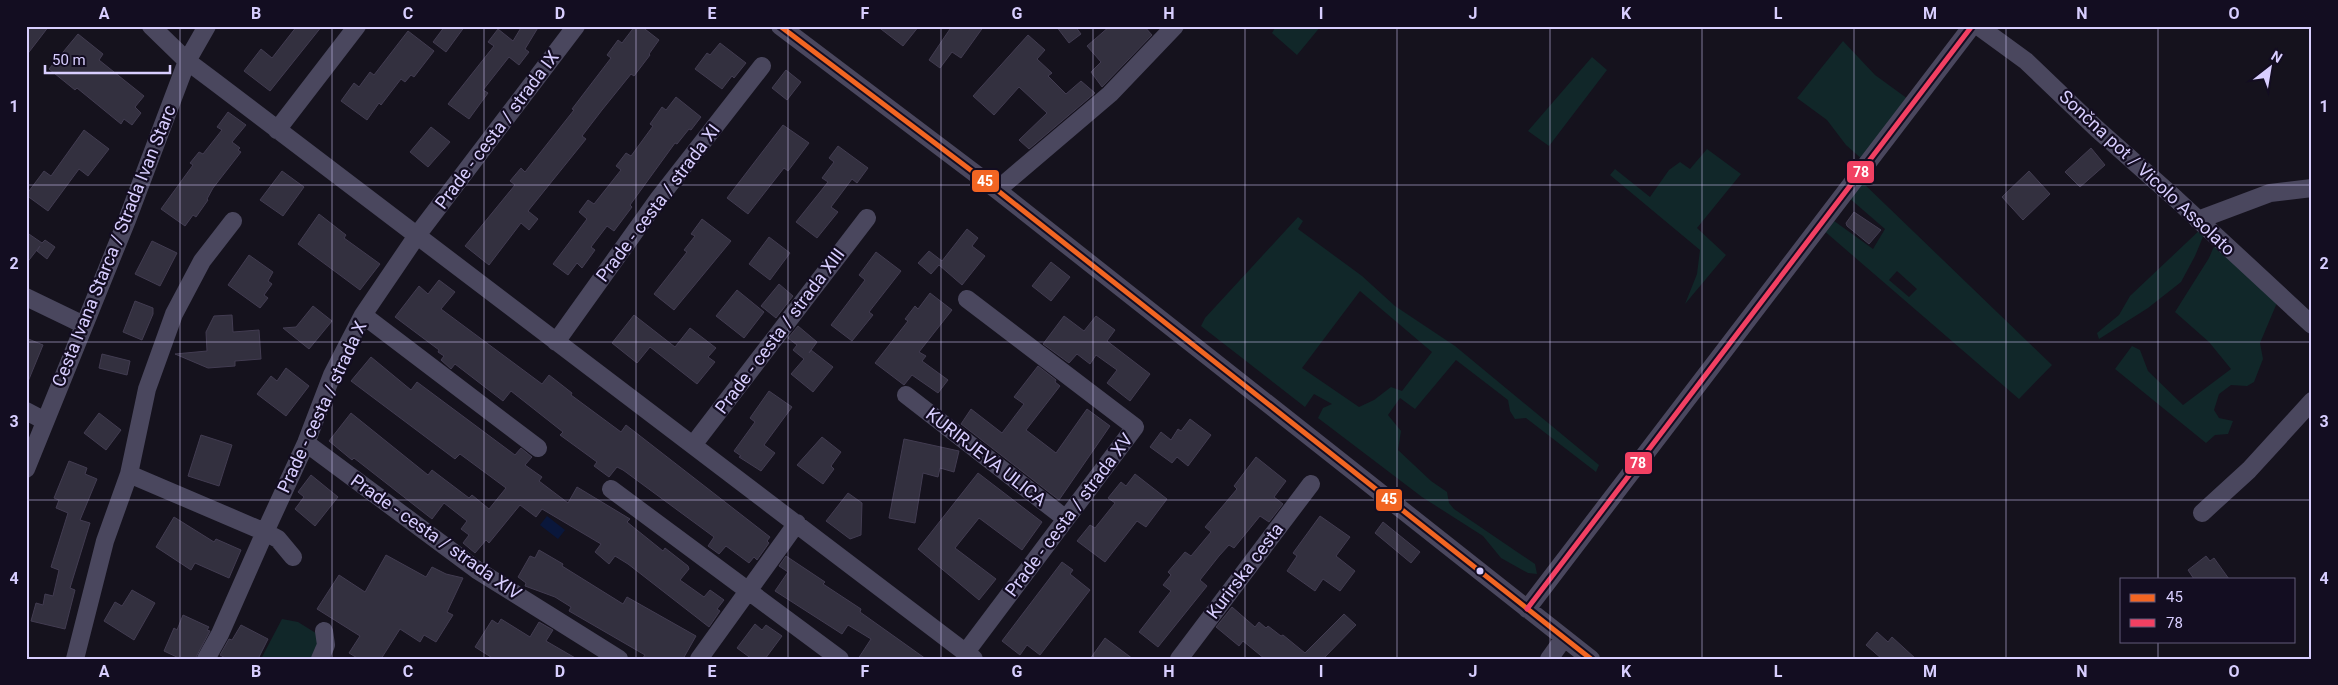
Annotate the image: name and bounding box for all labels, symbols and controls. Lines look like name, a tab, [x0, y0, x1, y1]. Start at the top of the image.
text: A	[99, 4, 110, 23]
text: B	[251, 4, 261, 23]
text: C	[403, 4, 413, 23]
text: D	[555, 4, 565, 23]
text: E	[708, 4, 717, 23]
text: F	[861, 4, 870, 23]
text: G	[1012, 4, 1023, 23]
text: H	[1163, 4, 1175, 23]
text: I	[1319, 4, 1323, 23]
text: J	[1469, 4, 1477, 23]
text: K	[1621, 4, 1632, 23]
text: L	[1774, 4, 1783, 23]
text: M	[1923, 4, 1937, 23]
text: N	[2076, 4, 2088, 23]
text: O	[2228, 4, 2240, 23]
scale bar	[45, 42, 170, 74]
north arrow	[2246, 42, 2296, 92]
street label: Prade - cesta / strada IX	[430, 47, 563, 213]
text: N	[2268, 47, 2285, 66]
text: 50 m	[52, 51, 86, 69]
street label: Sončna pot / Vicolo Assolato	[2055, 86, 2240, 260]
text: 1	[9, 97, 19, 116]
text: 1	[2319, 97, 2329, 116]
street label: Cesta Ivana Starca / Strada Ivan Starc	[47, 102, 180, 390]
street label: Prade - cesta / strada XI	[591, 120, 724, 286]
line badge: 78	[1846, 160, 1875, 184]
text: 78	[1853, 164, 1869, 180]
line badge: 45	[971, 169, 1000, 193]
text: 45	[977, 173, 993, 189]
street label: Prade - cesta / strada XIII	[710, 244, 849, 418]
text: 2	[9, 254, 19, 273]
text: 2	[2319, 254, 2329, 273]
street label: Prade - cesta / strada X	[272, 318, 371, 496]
street label: KURIRJEVA ULICA	[922, 403, 1051, 510]
text: 3	[9, 412, 19, 431]
text: 3	[2319, 412, 2329, 431]
street label: Prade - cesta / strada XV	[1000, 429, 1137, 600]
line badge: 78	[1624, 451, 1653, 475]
text: 78	[1630, 455, 1646, 471]
street label: Prade - cesta / strada XIV	[347, 470, 526, 604]
line badge: 45	[1375, 488, 1403, 512]
text: 45	[1381, 491, 1397, 507]
street label: Kurirska cesta	[1202, 519, 1287, 623]
unlabelled marker	[1475, 566, 1485, 576]
text: 4	[9, 569, 19, 588]
text: 4	[2319, 569, 2329, 588]
legend	[2120, 578, 2296, 642]
text: 45	[2166, 588, 2183, 606]
text: 78	[2166, 614, 2183, 632]
text: A	[99, 662, 110, 681]
text: B	[251, 662, 261, 681]
text: C	[403, 662, 413, 681]
text: D	[555, 662, 565, 681]
text: E	[708, 662, 717, 681]
text: F	[861, 662, 870, 681]
text: G	[1012, 662, 1023, 681]
text: H	[1163, 662, 1175, 681]
text: I	[1319, 662, 1323, 681]
text: J	[1469, 662, 1477, 681]
text: K	[1621, 662, 1632, 681]
text: L	[1774, 662, 1783, 681]
text: M	[1923, 662, 1937, 681]
text: N	[2076, 662, 2088, 681]
text: O	[2228, 662, 2240, 681]

